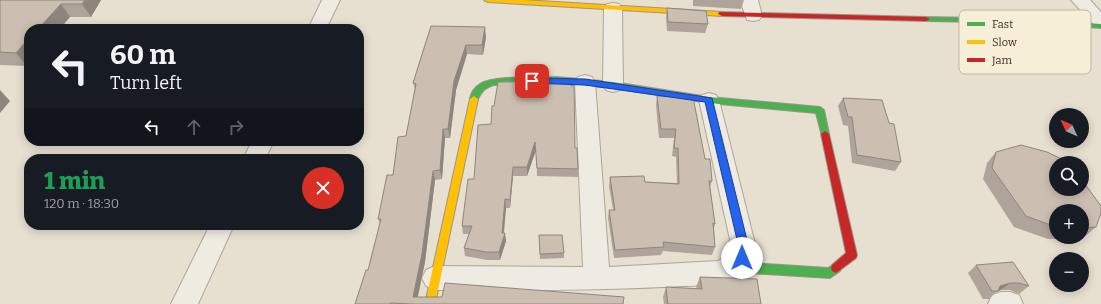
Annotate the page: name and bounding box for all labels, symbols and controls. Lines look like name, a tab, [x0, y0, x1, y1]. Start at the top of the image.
legend	[959, 10, 1091, 74]
text: Fast	[992, 18, 1013, 31]
text: Slow	[992, 36, 1017, 49]
text: 60 m	[110, 38, 176, 71]
icon: left	[44, 40, 96, 92]
text: Jam	[991, 54, 1012, 67]
pin	[515, 64, 549, 98]
icon: arrive	[521, 70, 543, 92]
text: Turn left	[110, 72, 182, 94]
north arrow	[1049, 108, 1089, 148]
map controls	[1049, 108, 1089, 292]
icon: left	[141, 116, 163, 138]
icon: ahead	[183, 116, 205, 138]
icon: right	[225, 116, 247, 138]
button: search	[1049, 156, 1089, 196]
text: 1 min	[44, 167, 105, 195]
button: close	[302, 167, 344, 209]
text: 120 m · 18:30	[44, 196, 119, 211]
button: +	[1049, 204, 1089, 244]
position arrow	[721, 237, 763, 279]
button: −	[1049, 252, 1089, 292]

